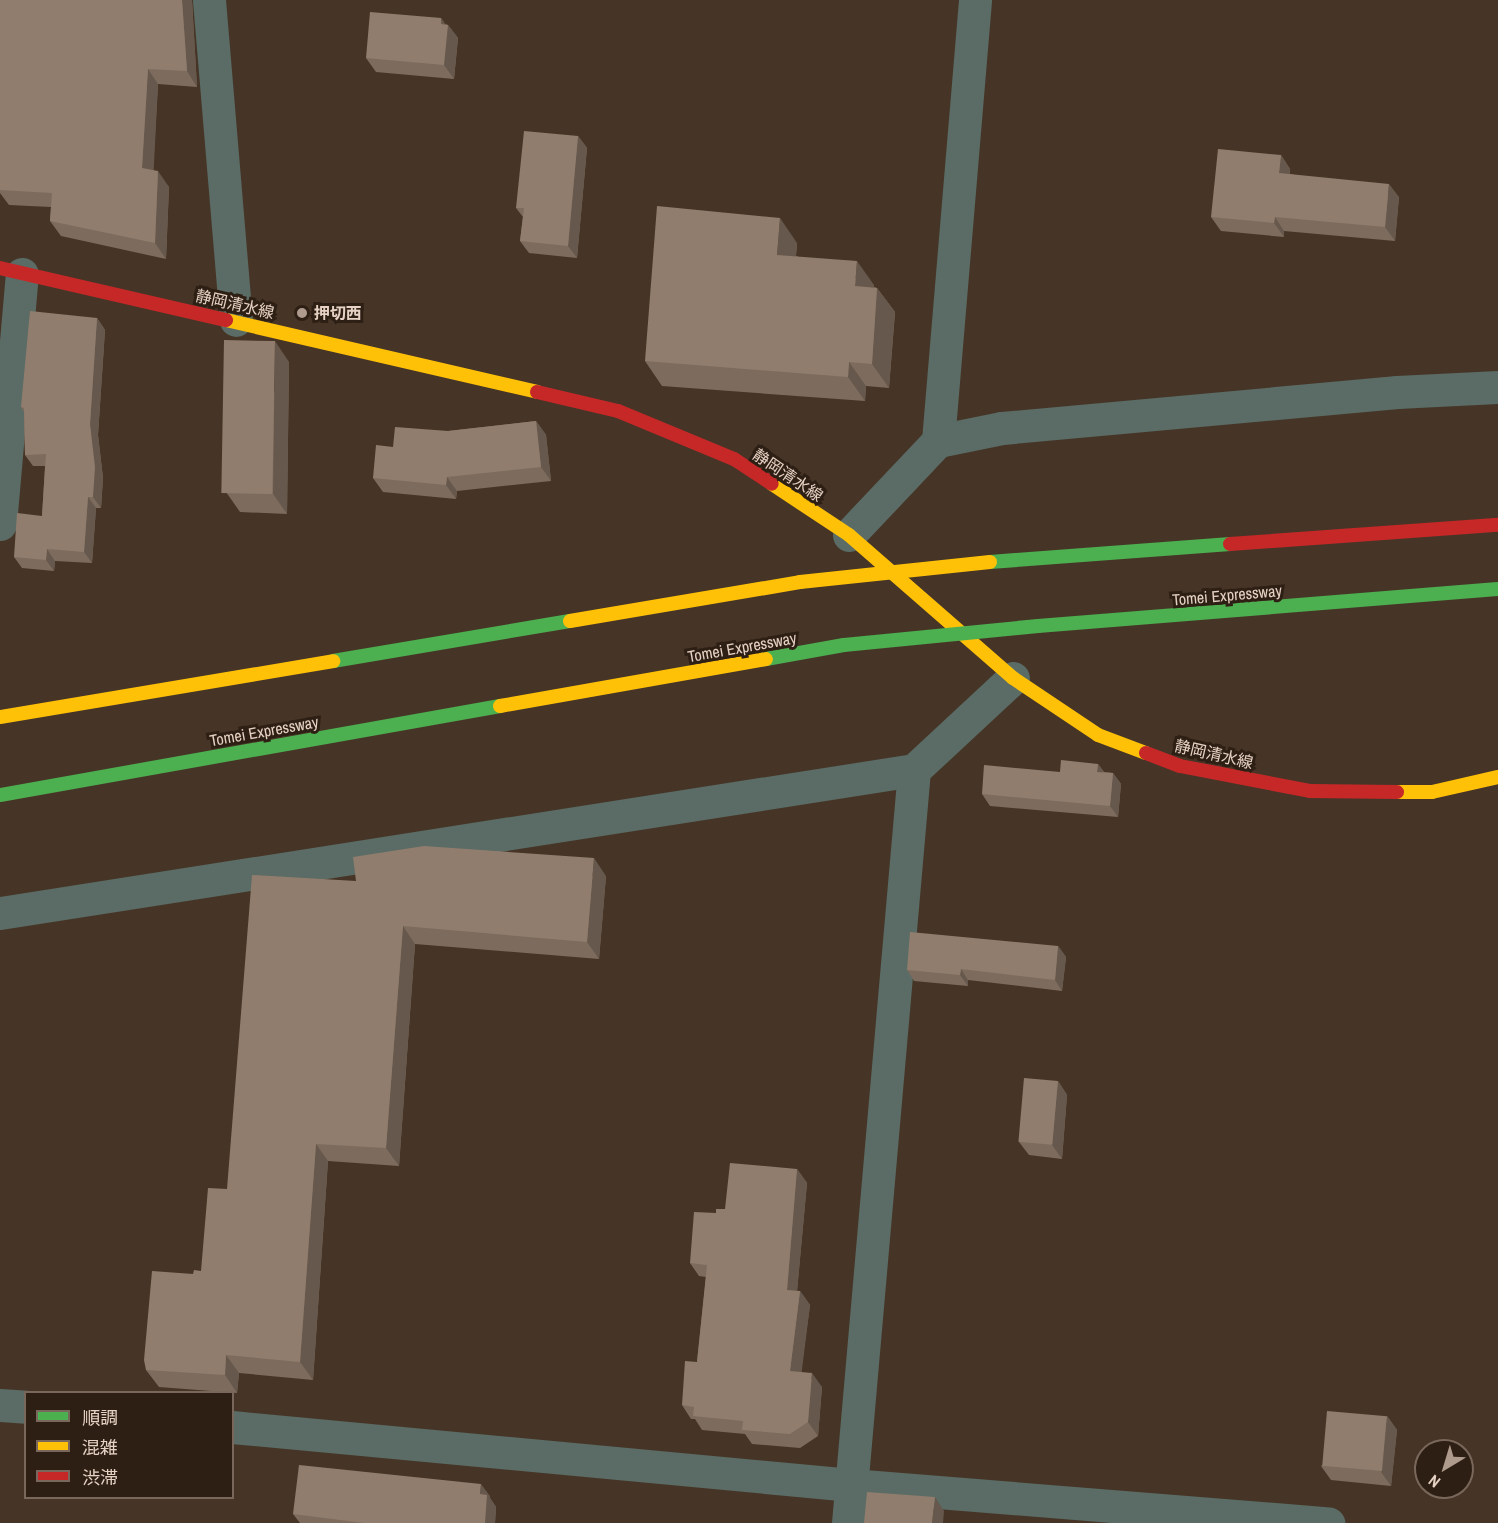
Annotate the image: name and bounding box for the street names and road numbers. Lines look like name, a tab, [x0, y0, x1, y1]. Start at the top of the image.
street label: 静岡清水線	[194, 286, 276, 322]
street label: 静岡清水線	[749, 445, 827, 505]
street label: Tomei Expressway	[1171, 581, 1283, 609]
street label: Tomei Expressway	[686, 628, 798, 666]
street label: Tomei Expressway	[208, 712, 320, 750]
street label: 静岡清水線	[1173, 736, 1255, 772]

